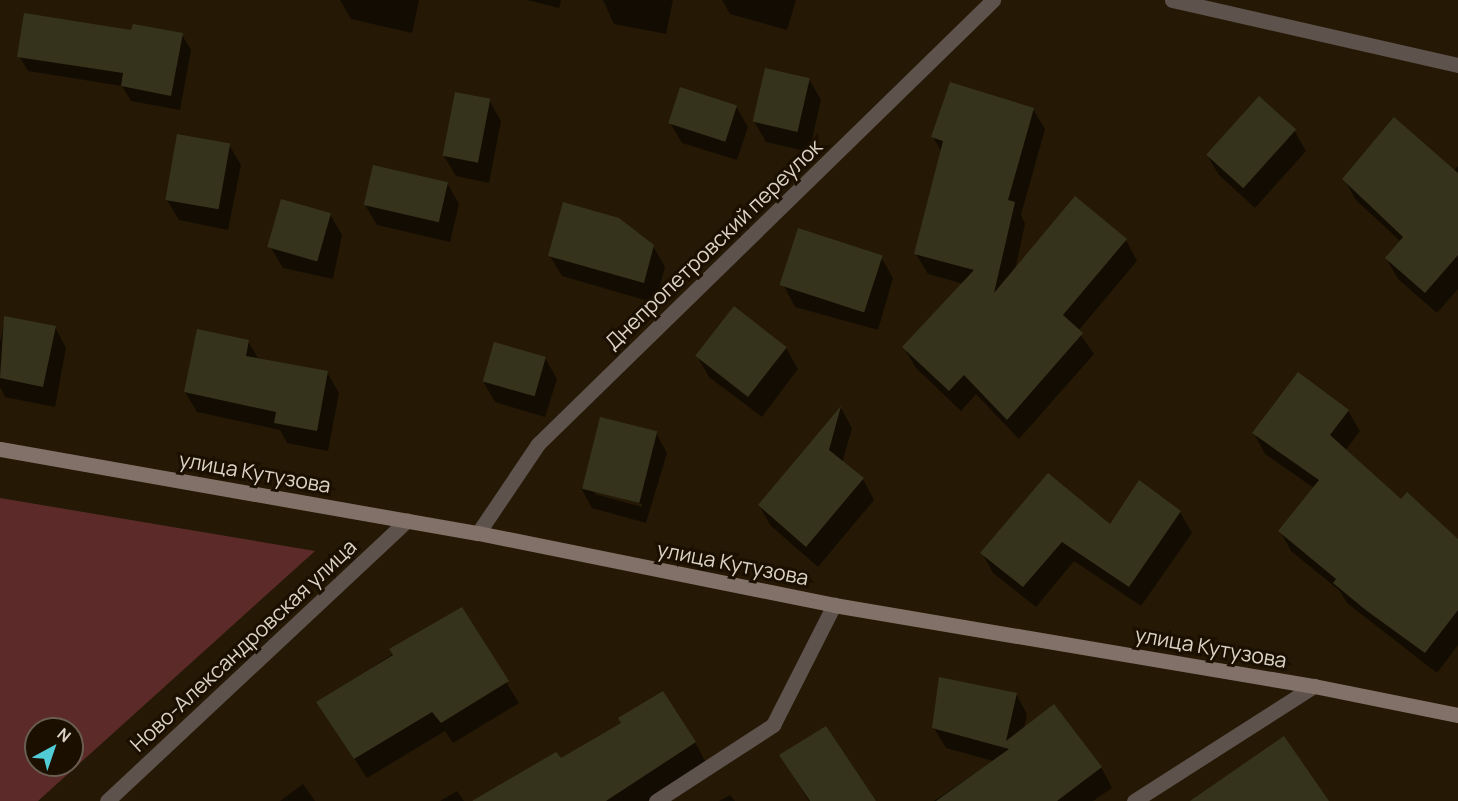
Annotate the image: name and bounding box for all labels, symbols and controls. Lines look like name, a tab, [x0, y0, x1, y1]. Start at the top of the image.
street label: Днепропетровский переулок	[599, 133, 827, 355]
street label: улица Кутузова	[177, 446, 333, 498]
street label: Ново-Александровская улица	[125, 534, 361, 756]
street label: улица Кутузова	[655, 536, 811, 590]
street label: улица Кутузова	[1133, 621, 1289, 673]
north arrow	[24, 717, 84, 777]
text: N	[53, 723, 76, 747]

